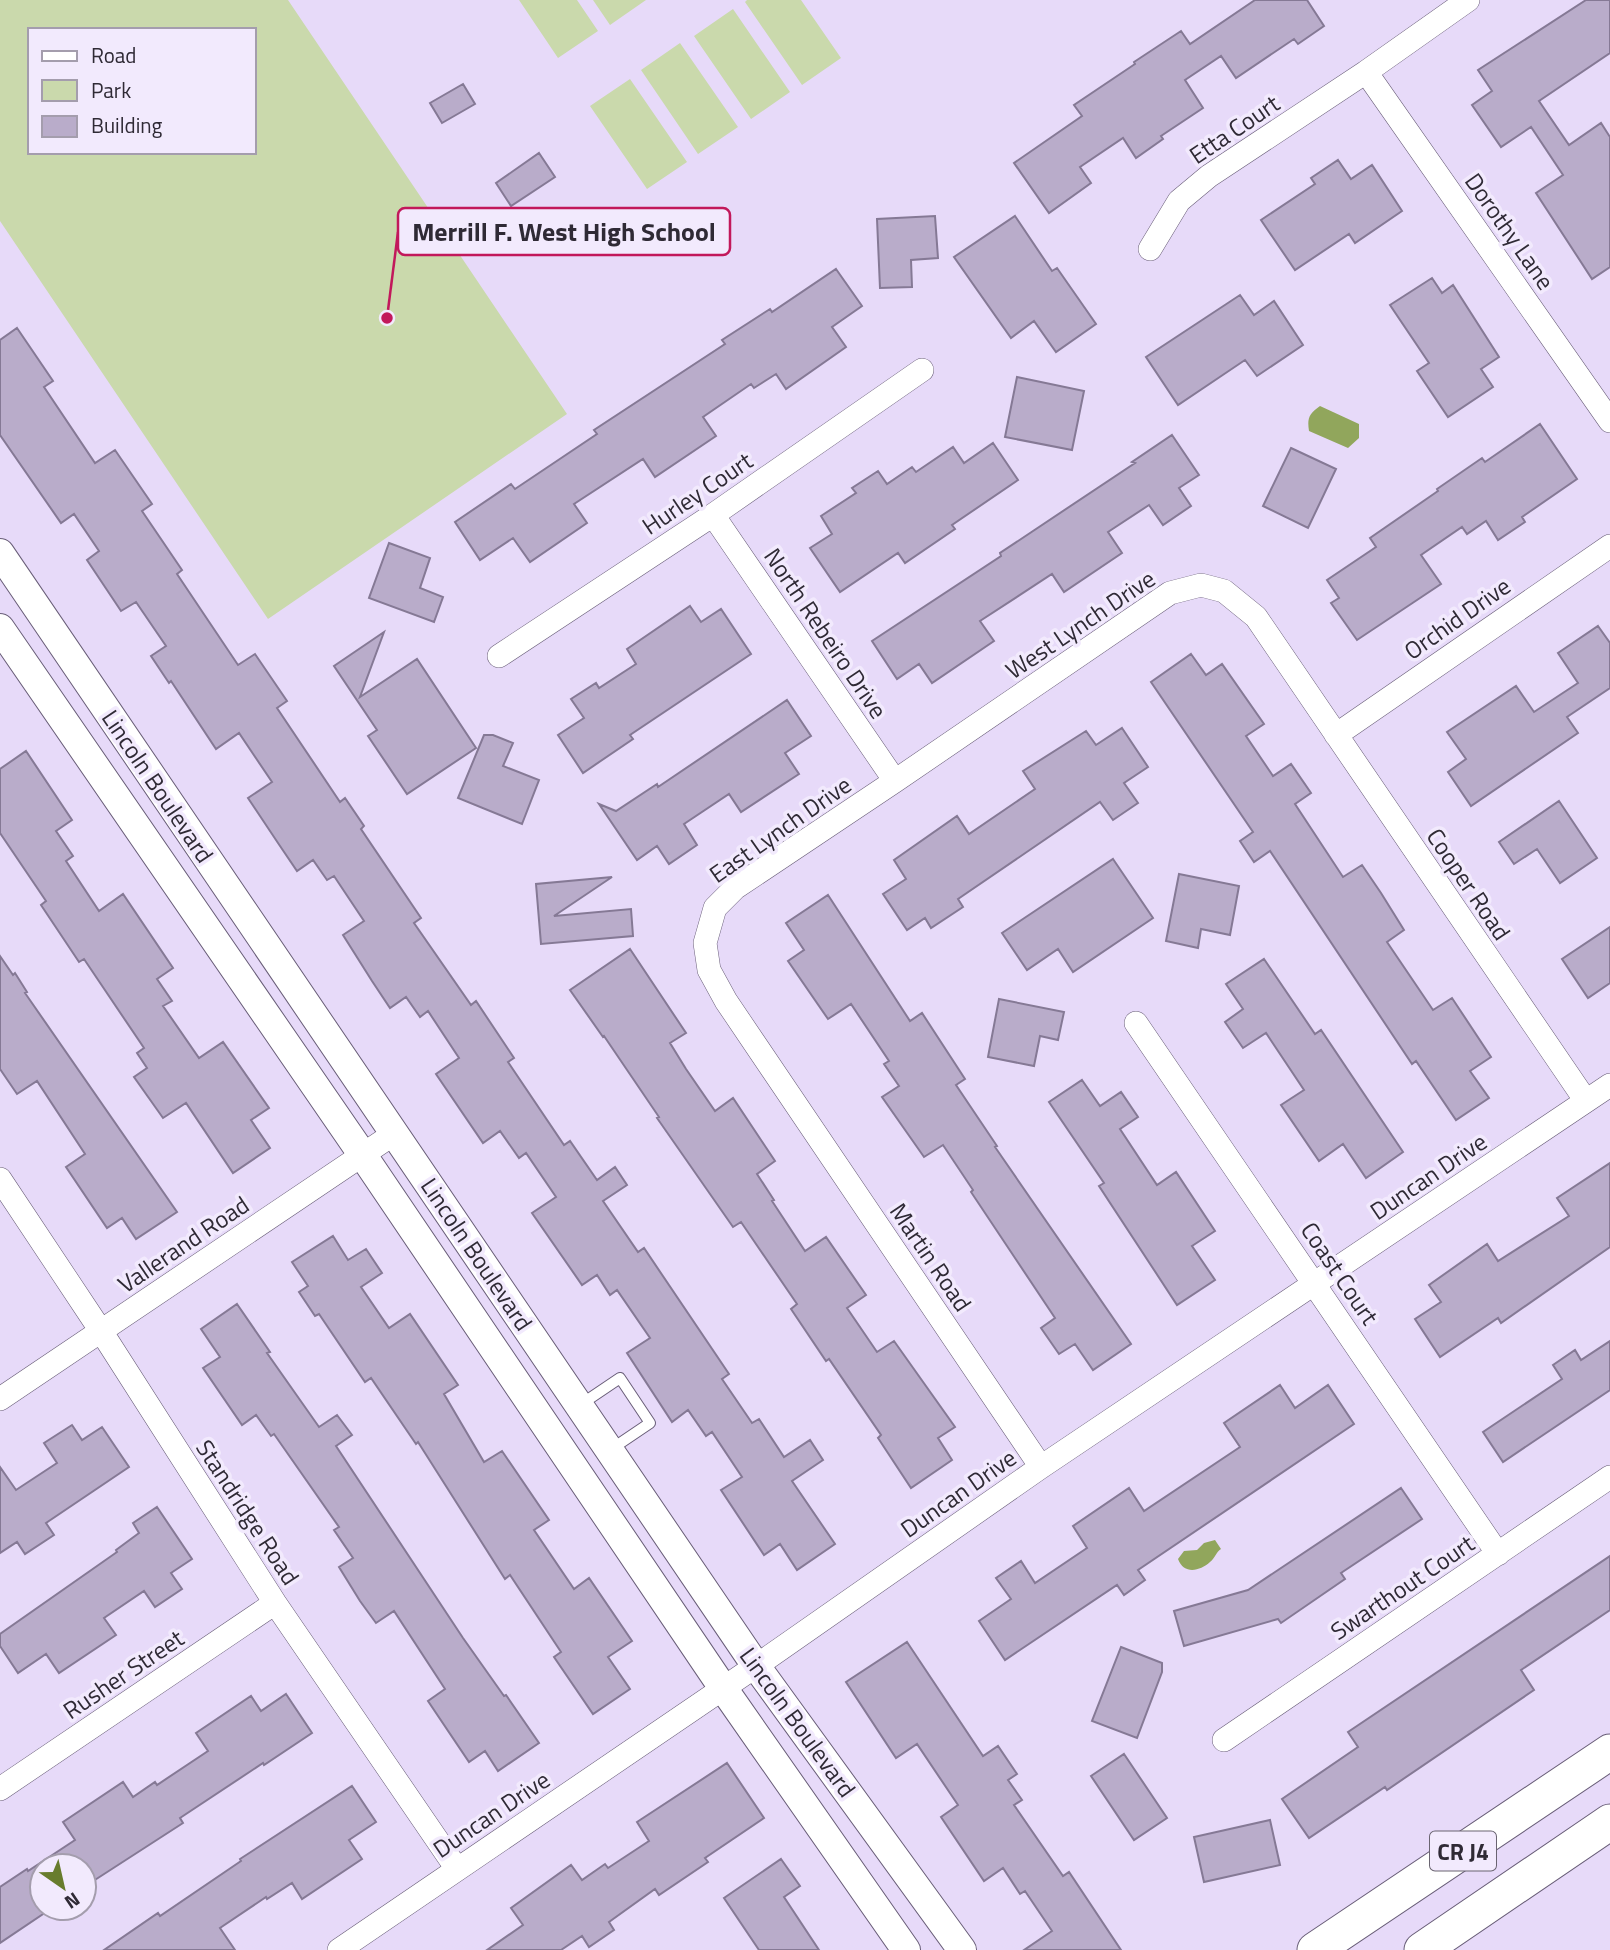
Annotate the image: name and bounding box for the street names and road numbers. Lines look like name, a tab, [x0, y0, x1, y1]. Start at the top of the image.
street label: Etta Court	[1182, 85, 1287, 173]
street label: Dorothy Lane	[1456, 165, 1564, 297]
street label: Hurley Court	[634, 442, 760, 543]
street label: North Rebeiro Drive	[755, 540, 897, 726]
street label: West Lynch Drive	[998, 560, 1162, 688]
street label: Orchid Drive	[1396, 568, 1518, 668]
street label: Lincoln Boulevard	[93, 702, 223, 870]
street label: East Lynch Drive	[702, 767, 858, 891]
street label: Cooper Road	[1418, 821, 1520, 947]
street label: Duncan Drive	[1362, 1124, 1494, 1228]
street label: Lincoln Boulevard	[412, 1170, 542, 1338]
street label: Vallerand Road	[110, 1187, 256, 1301]
street label: Martin Road	[881, 1195, 981, 1319]
street label: Coast Court	[1292, 1214, 1388, 1332]
street label: Standridge Road	[187, 1432, 309, 1592]
street label: Duncan Drive	[893, 1440, 1023, 1546]
street label: Swarthout Court	[1323, 1525, 1482, 1649]
street label: Rusher Street	[55, 1620, 191, 1728]
street label: Lincoln Boulevard	[731, 1639, 865, 1805]
street label: Duncan Drive	[425, 1762, 557, 1866]
road number: CR J4	[1430, 1832, 1496, 1870]

